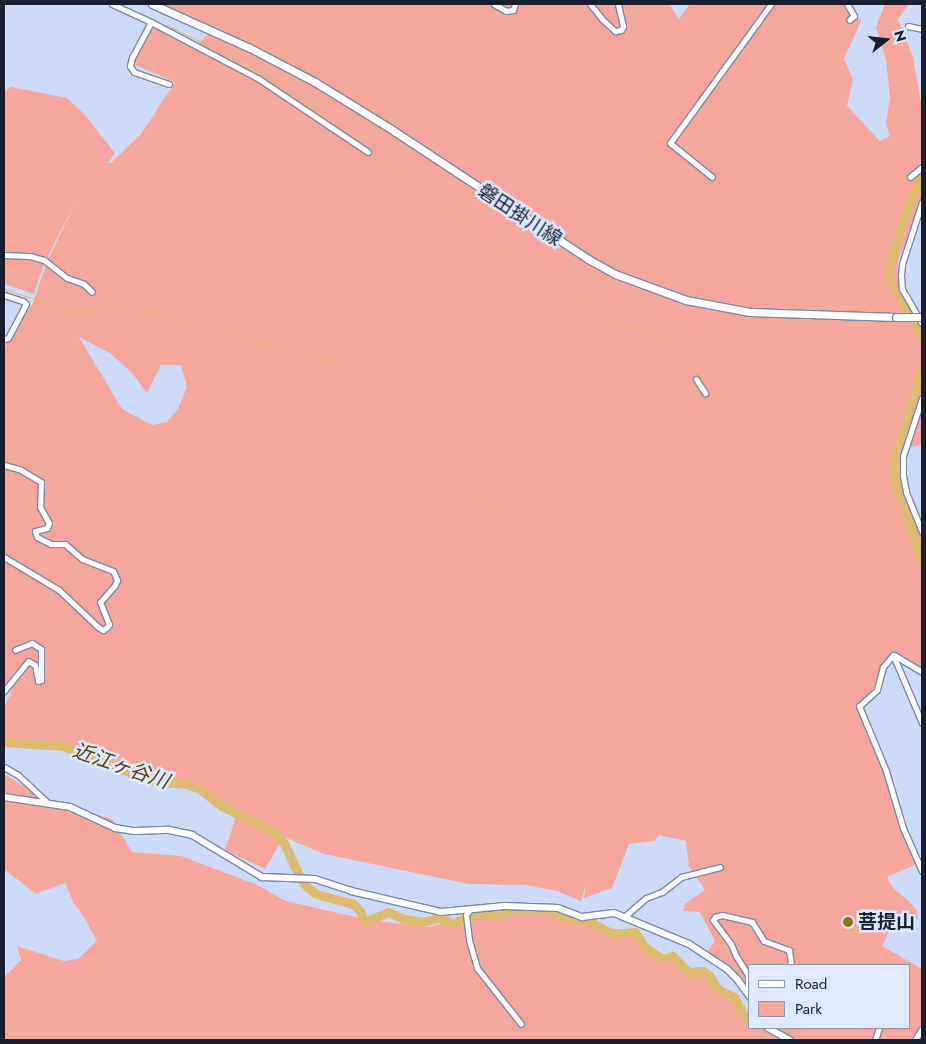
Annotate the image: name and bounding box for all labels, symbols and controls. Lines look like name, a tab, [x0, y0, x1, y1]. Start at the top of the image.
north arrow	[861, 15, 911, 65]
text: N	[889, 28, 912, 44]
street label: 磐田掛川線	[474, 180, 566, 250]
water label: 近江ヶ谷川	[70, 738, 172, 794]
place label: 菩提山	[858, 911, 915, 933]
marker: 菩提山	[842, 916, 854, 928]
legend	[748, 964, 911, 1029]
text: Road	[795, 973, 827, 995]
text: Park	[795, 998, 822, 1020]

